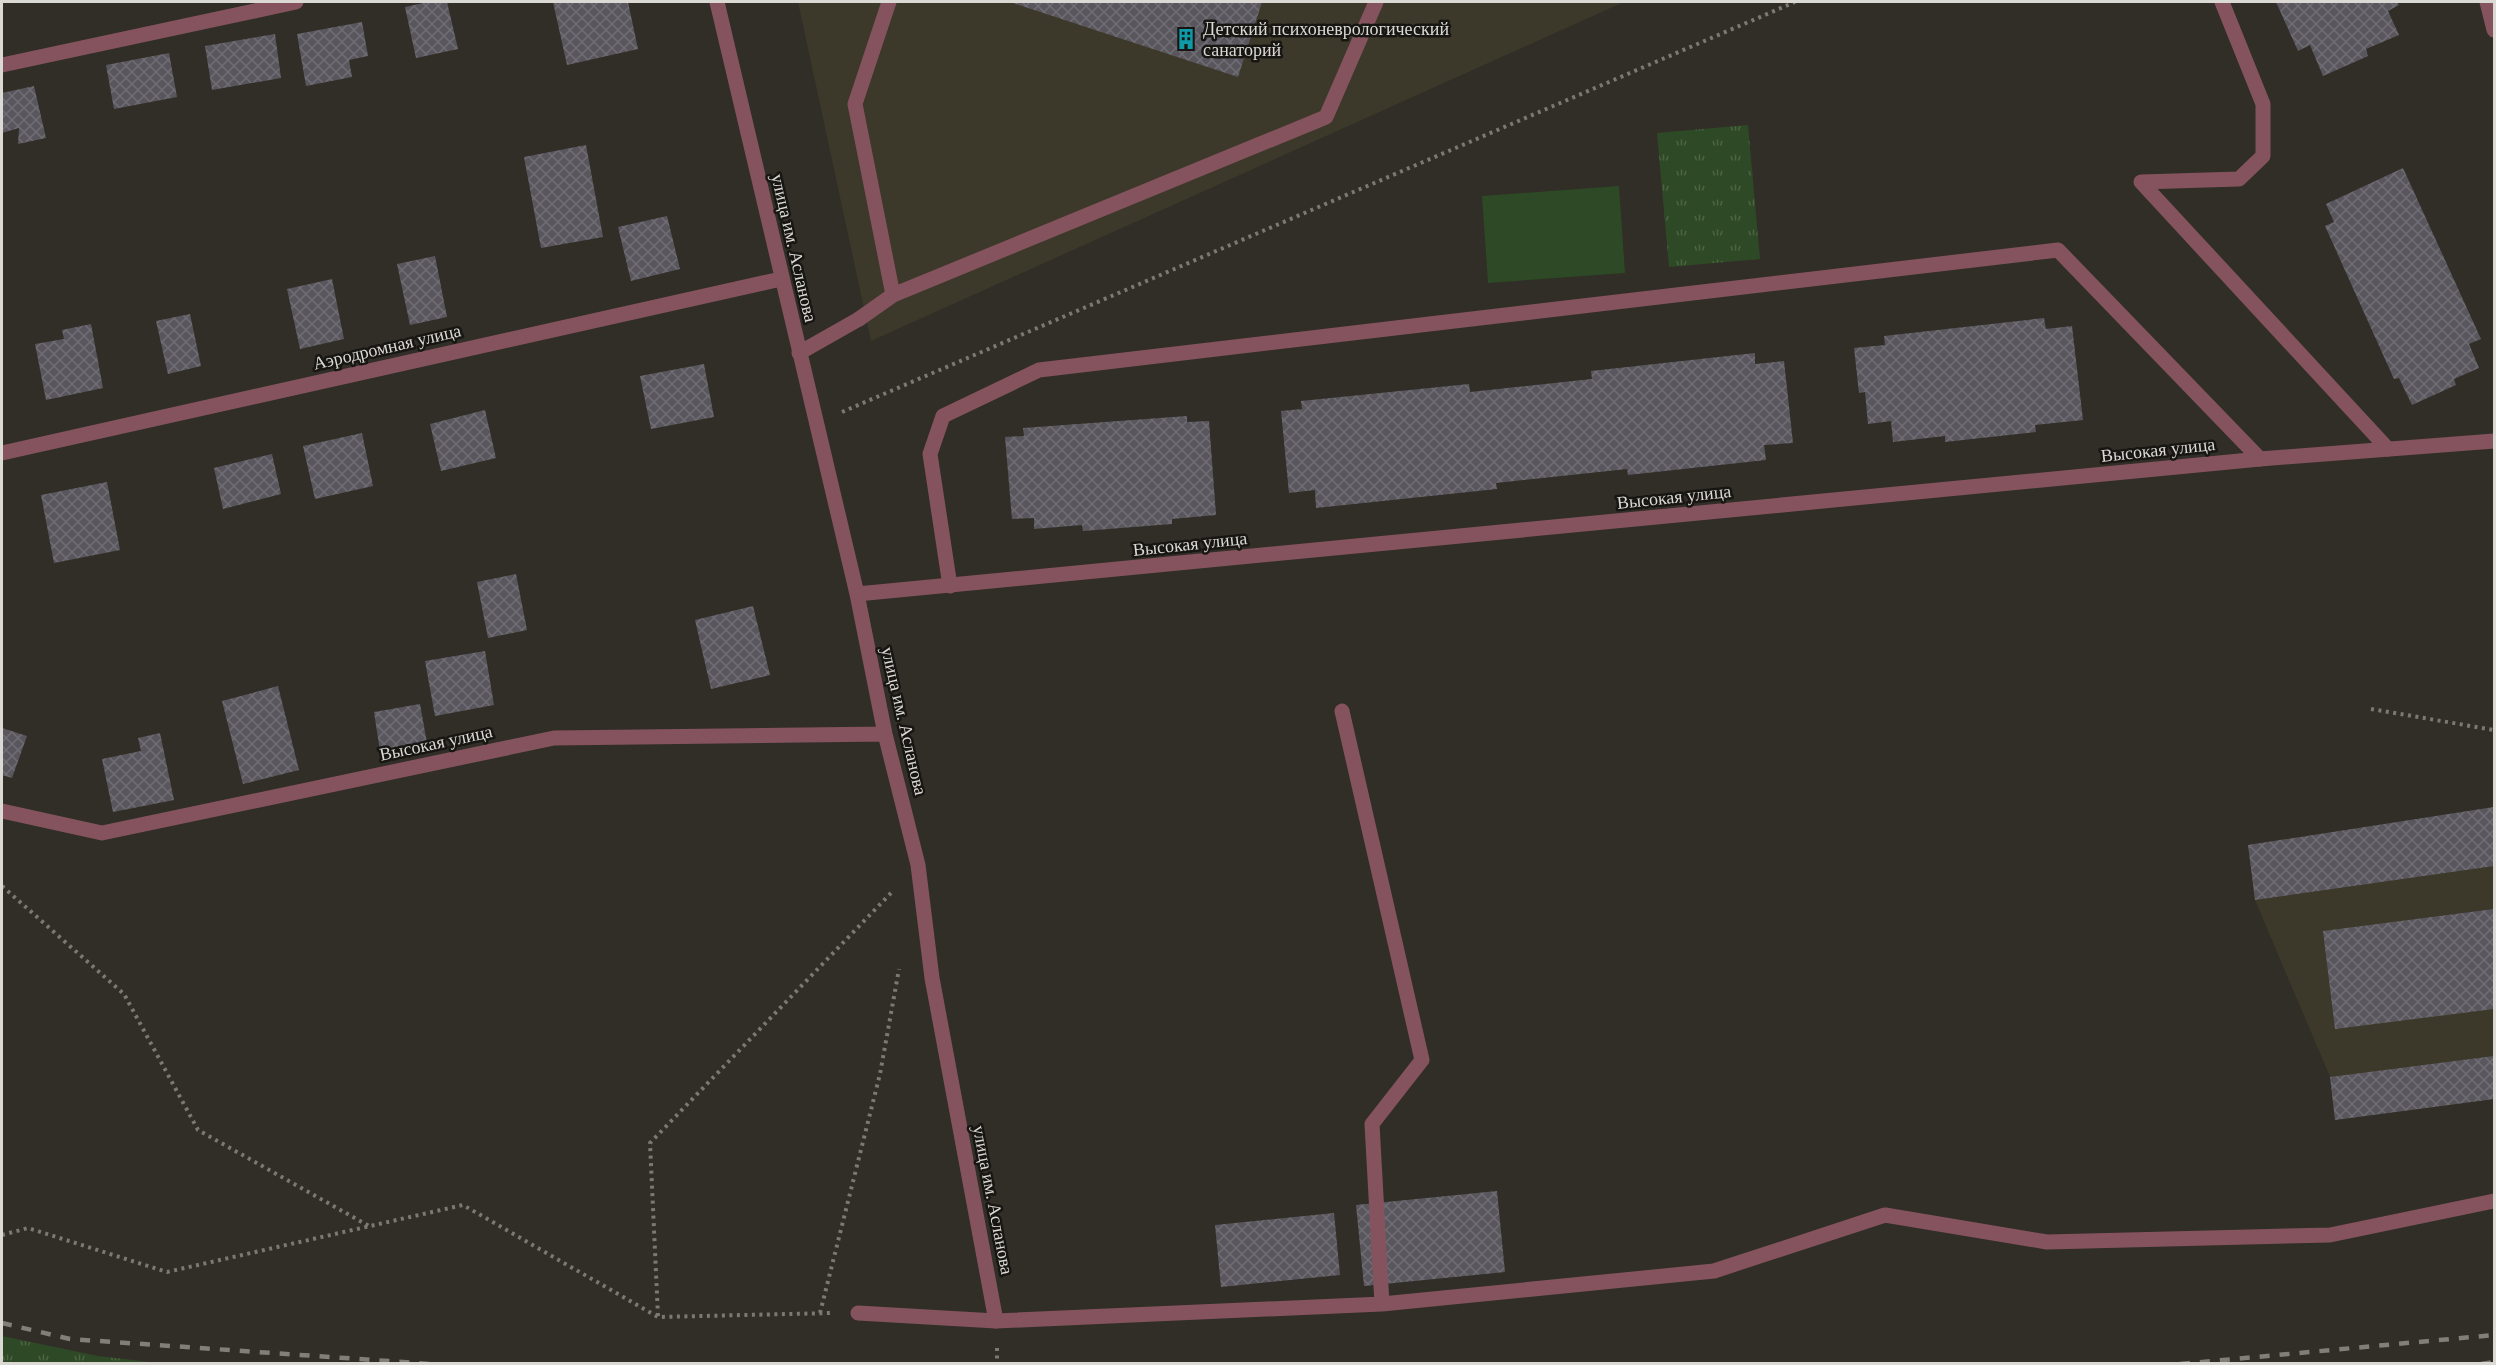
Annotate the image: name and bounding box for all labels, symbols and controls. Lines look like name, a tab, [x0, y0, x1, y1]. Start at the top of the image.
place label: Детский психоневрологический санаторий	[1203, 19, 1449, 60]
building icon: Детский психоневрологический санаторий	[1174, 27, 1198, 51]
street label: улица им. Асланова	[767, 172, 821, 324]
street label: Аэродромная улица	[311, 320, 463, 374]
street label: Высокая улица	[2100, 434, 2216, 466]
street label: Высокая улица	[1616, 481, 1732, 513]
street label: Высокая улица	[1132, 528, 1248, 560]
street label: улица им. Асланова	[877, 645, 931, 797]
street label: Высокая улица	[378, 721, 494, 765]
street label: улица им. Асланова	[969, 1124, 1017, 1276]

